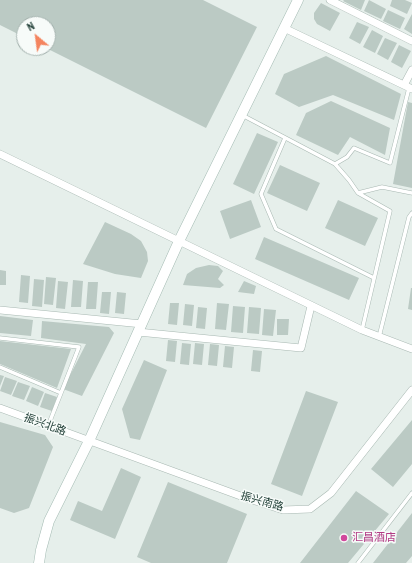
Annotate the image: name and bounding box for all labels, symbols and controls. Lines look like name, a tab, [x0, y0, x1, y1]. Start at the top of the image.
north arrow	[16, 16, 56, 56]
text: N	[24, 19, 37, 34]
street label: 振兴北路	[22, 411, 68, 439]
street label: 振兴南路	[239, 490, 285, 514]
place label: 汇昌酒店	[352, 531, 396, 545]
marker: 汇昌酒店	[339, 533, 349, 543]

